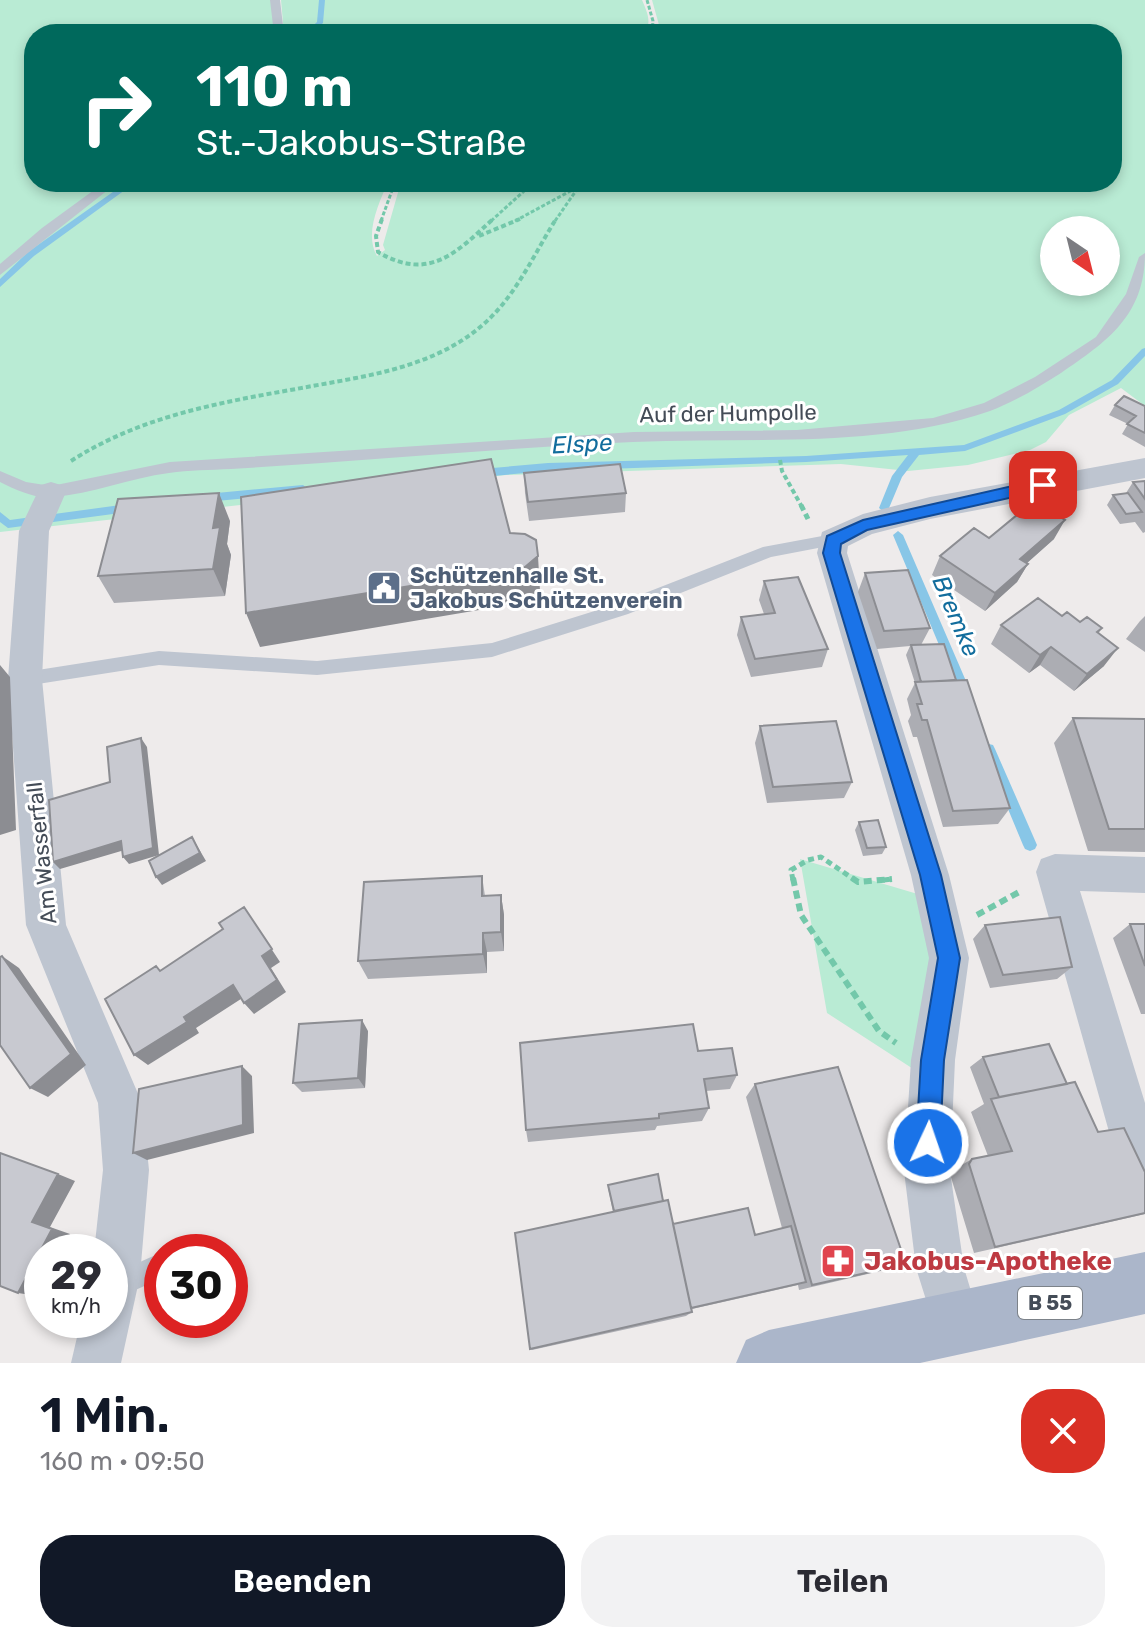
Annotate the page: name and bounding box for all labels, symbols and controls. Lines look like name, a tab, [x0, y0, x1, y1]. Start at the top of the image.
text: 110 m	[196, 54, 353, 120]
icon: right	[64, 56, 168, 160]
text: St.-Jakobus-Straße	[196, 121, 527, 164]
north arrow	[1040, 216, 1120, 296]
map controls	[1040, 216, 1120, 296]
street label: Auf der Humpolle	[639, 398, 817, 429]
water label: Elspe	[551, 428, 613, 460]
pin	[1009, 451, 1077, 519]
icon: arrive	[1021, 463, 1065, 507]
place label: Schützenhalle St. Jakobus Schützenverein	[410, 562, 683, 614]
public building icon: Schützenhalle St. Jakobus Schützenverein	[365, 569, 403, 607]
water label: Bremke	[927, 571, 985, 661]
street label: Am Wasserfall	[21, 780, 62, 925]
position arrow	[886, 1101, 970, 1185]
speed limit sign: 30	[144, 1234, 248, 1338]
pharmacy icon: Jakobus-Apotheke	[819, 1242, 857, 1280]
place label: Jakobus-Apotheke	[864, 1246, 1112, 1277]
text: 29	[50, 1252, 102, 1299]
road number: B 55	[1018, 1287, 1082, 1319]
text: km/h	[51, 1294, 101, 1318]
text: 1 Min.	[40, 1387, 170, 1444]
button: close	[1021, 1389, 1105, 1473]
text: 160 m · 09:50	[40, 1446, 205, 1477]
button: Beenden	[40, 1535, 565, 1627]
button: Teilen	[581, 1535, 1105, 1627]

